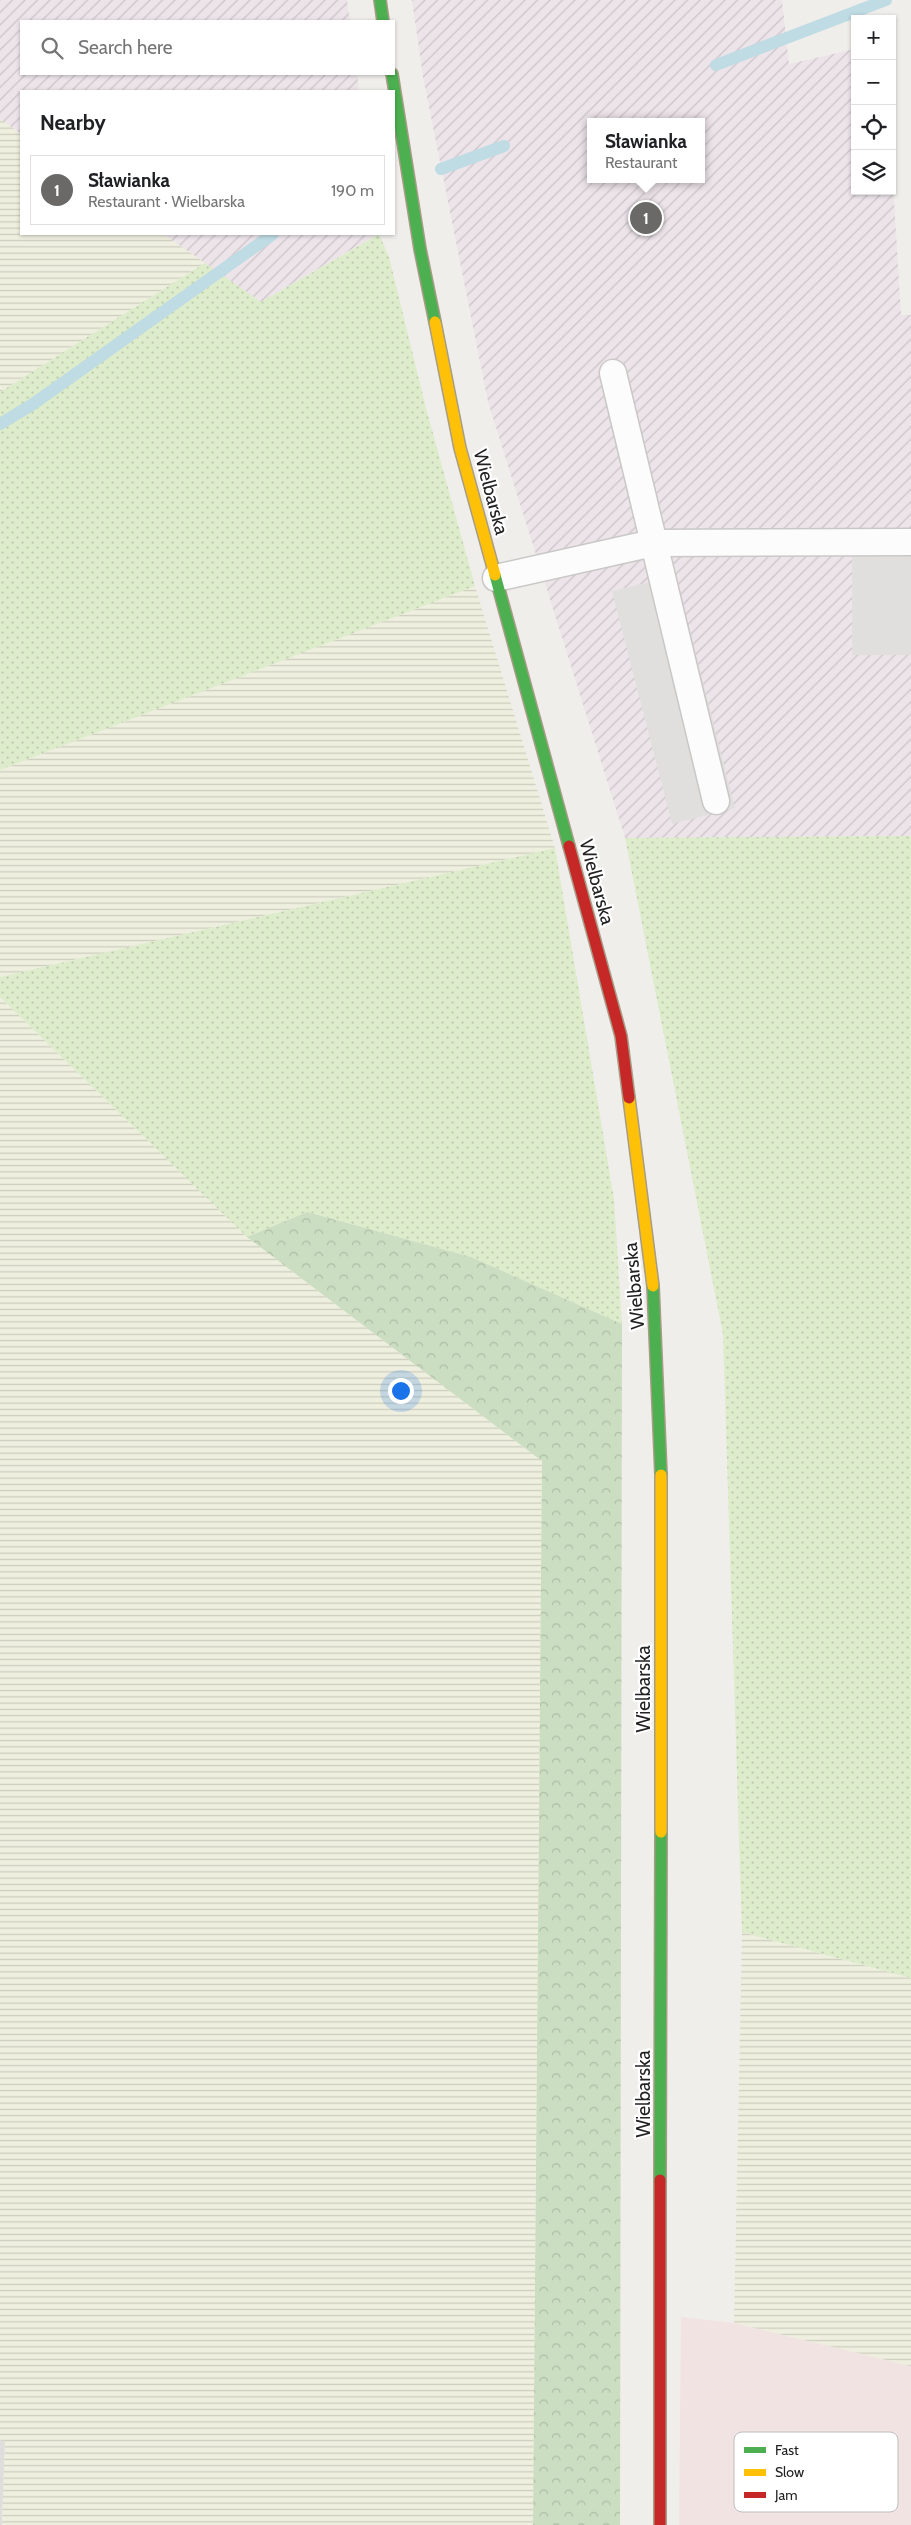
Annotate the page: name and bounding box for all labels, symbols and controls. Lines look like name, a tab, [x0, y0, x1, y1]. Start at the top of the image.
map controls	[851, 15, 896, 195]
button: +	[851, 15, 896, 60]
search box	[20, 20, 395, 75]
icon: search	[38, 34, 66, 62]
text: Search here	[78, 36, 172, 59]
button: −	[851, 60, 896, 105]
button: locate	[851, 105, 896, 150]
text: Nearby	[40, 110, 106, 135]
popup	[587, 118, 705, 183]
text: Sławianka	[605, 130, 687, 153]
button: layers	[851, 150, 896, 195]
text: Restaurant	[605, 153, 677, 172]
text: Sławianka	[88, 169, 170, 192]
text: 1	[54, 181, 60, 200]
text: 190 m	[331, 181, 374, 200]
text: Restaurant · Wielbarska	[88, 192, 245, 211]
pin: 1	[630, 199, 662, 237]
street label: Wielbarska	[469, 447, 513, 537]
street label: Wielbarska	[575, 837, 619, 927]
street label: Wielbarska	[619, 1242, 649, 1330]
your location	[388, 1378, 414, 1404]
street label: Wielbarska	[632, 1645, 655, 1733]
street label: Wielbarska	[632, 2050, 655, 2138]
legend	[734, 2432, 898, 2512]
text: Fast	[775, 2441, 799, 2459]
text: Slow	[775, 2463, 804, 2481]
text: Jam	[774, 2486, 797, 2504]

